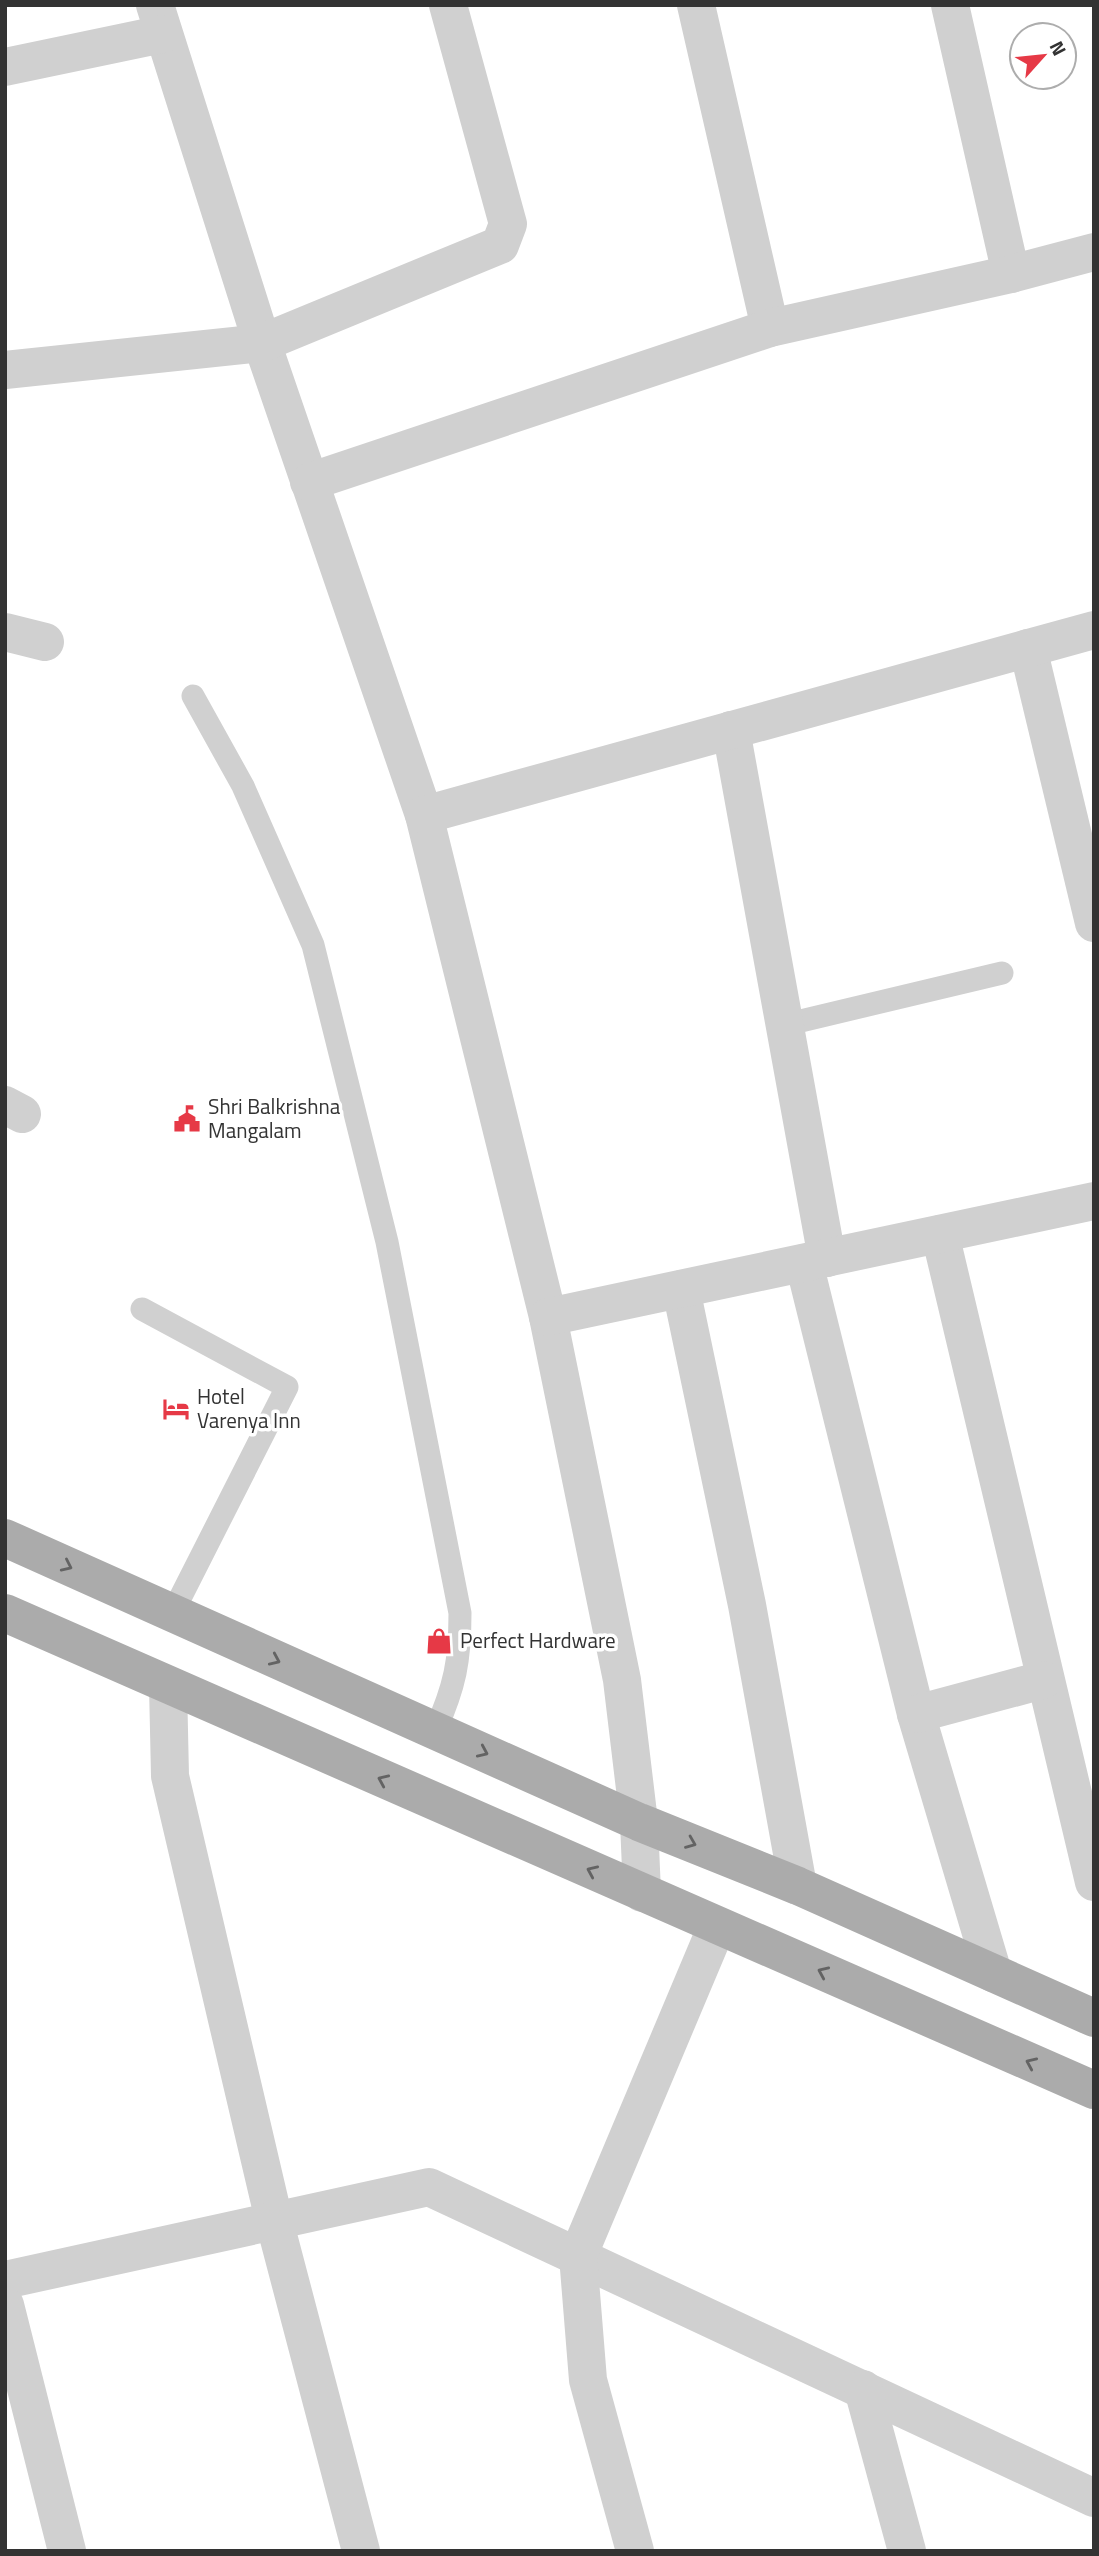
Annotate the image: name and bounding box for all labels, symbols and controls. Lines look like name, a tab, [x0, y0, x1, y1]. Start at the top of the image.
north arrow	[1008, 21, 1078, 91]
text: N	[1043, 36, 1075, 61]
place label: Shri Balkrishna Mangalam	[208, 1090, 341, 1146]
public building icon: Shri Balkrishna Mangalam	[172, 1104, 202, 1134]
place label: Hotel Varenya Inn	[197, 1380, 301, 1436]
hotel icon: Hotel Varenya Inn	[161, 1394, 191, 1424]
one-way arrow	[60, 1558, 72, 1572]
place label: Perfect Hardware	[460, 1624, 616, 1656]
shop icon: Perfect Hardware	[424, 1626, 454, 1656]
one-way arrow	[267, 1652, 280, 1666]
one-way arrow	[475, 1744, 488, 1758]
one-way arrow	[378, 1774, 391, 1788]
one-way arrow	[684, 1835, 696, 1849]
one-way arrow	[586, 1865, 599, 1879]
one-way arrow	[817, 1966, 830, 1980]
one-way arrow	[1026, 2057, 1038, 2071]

